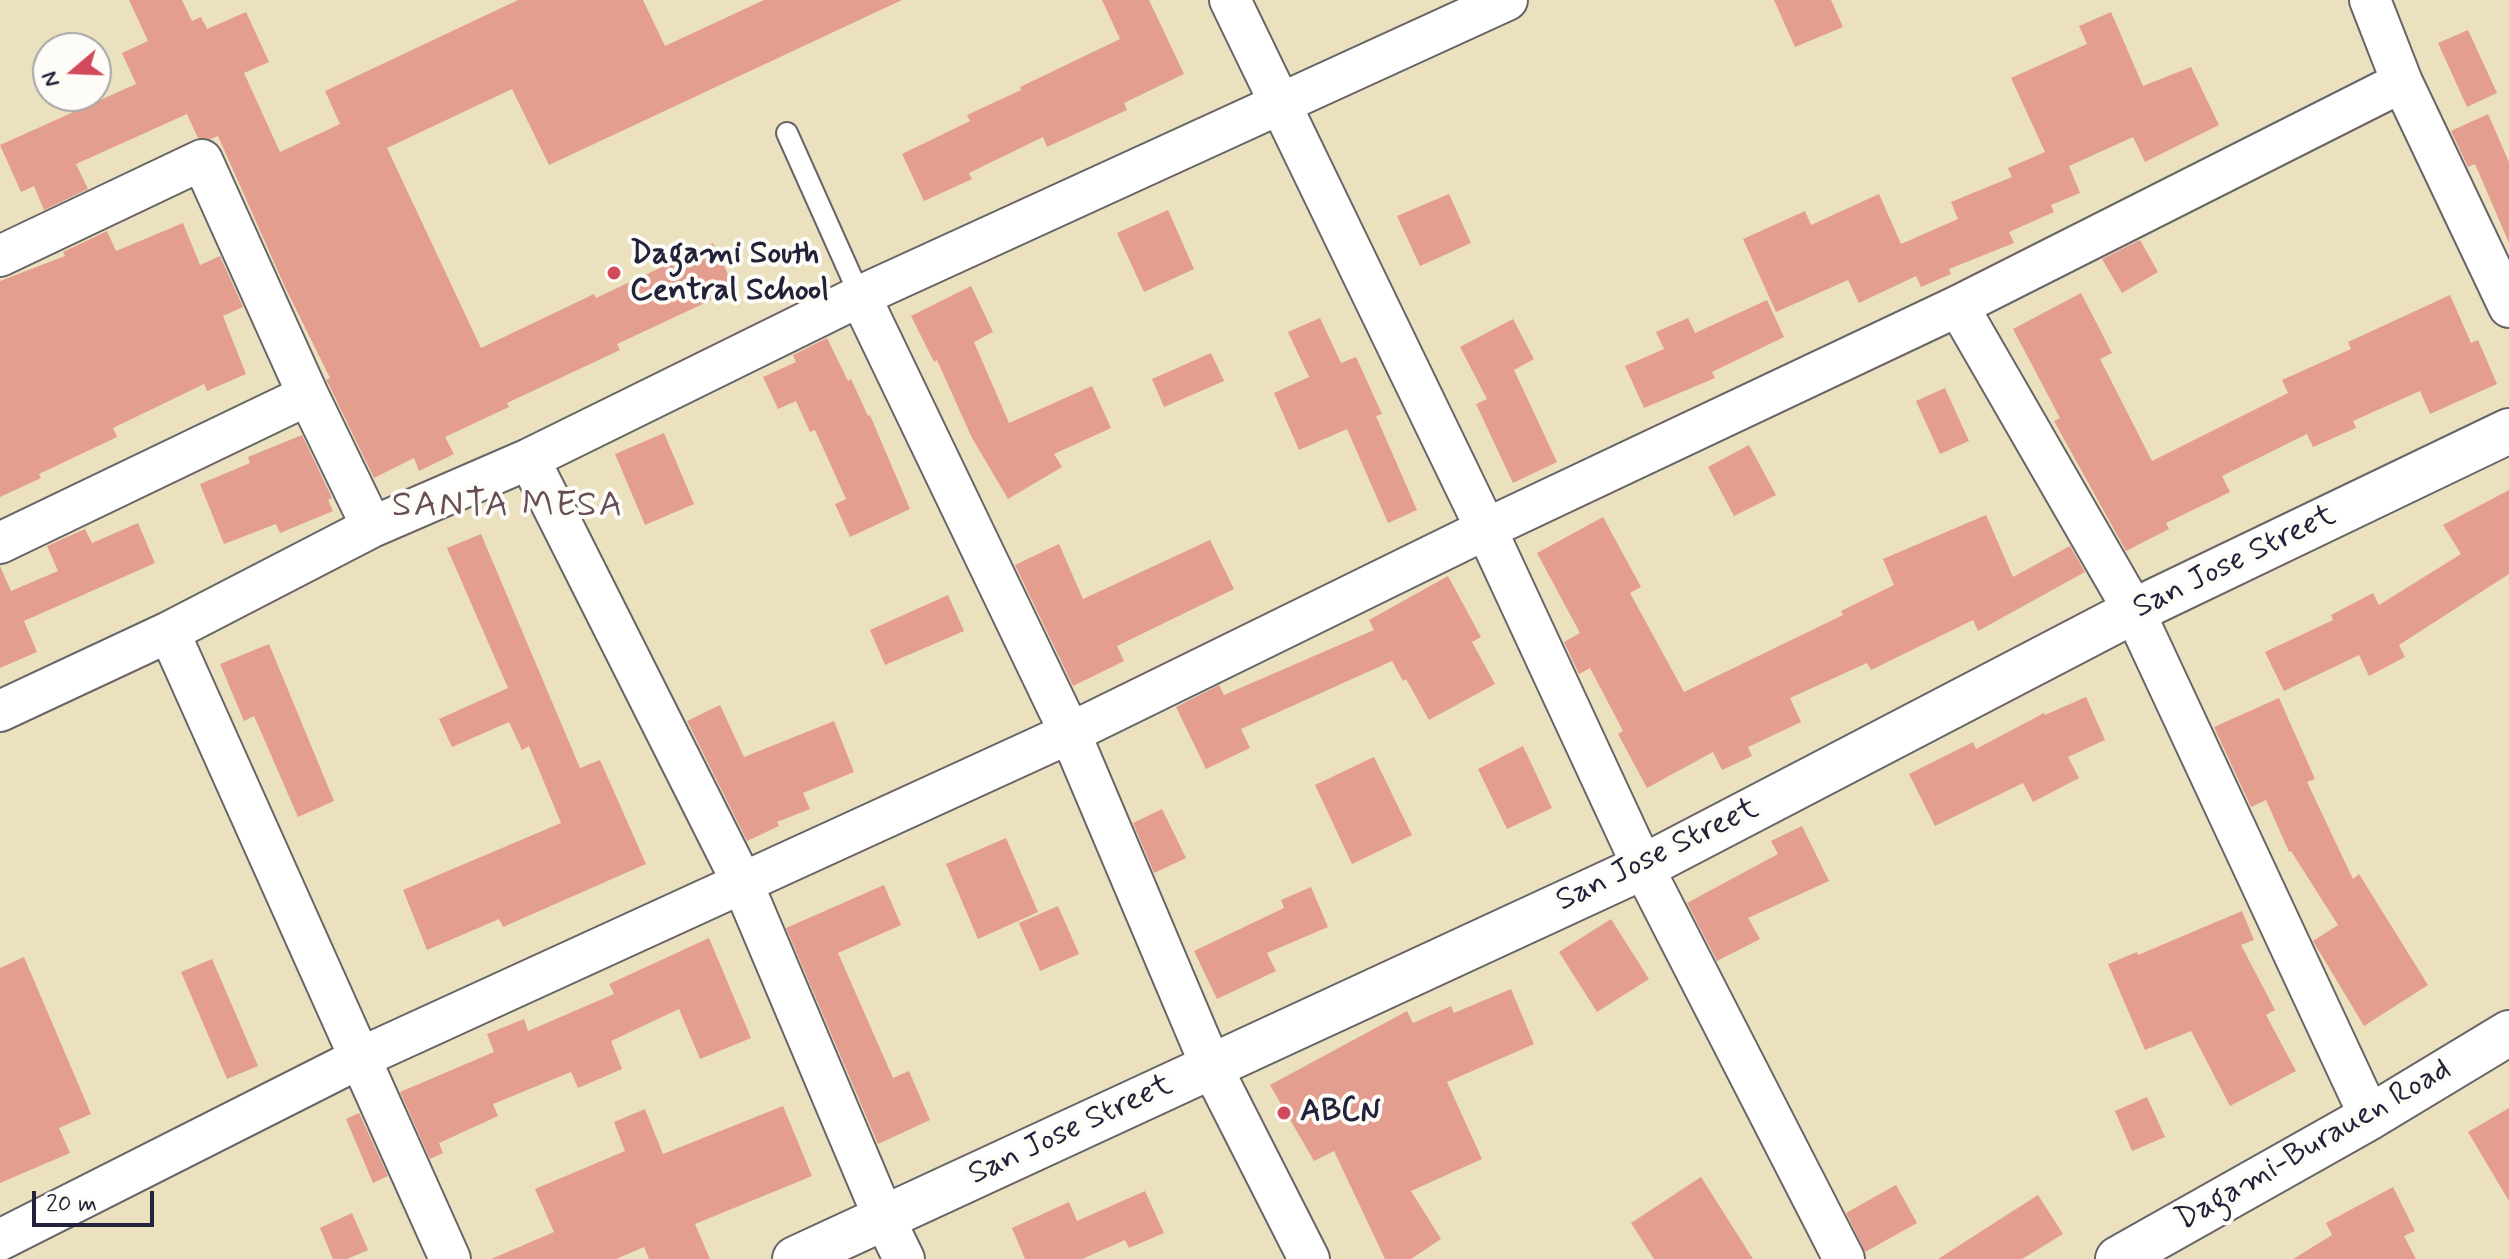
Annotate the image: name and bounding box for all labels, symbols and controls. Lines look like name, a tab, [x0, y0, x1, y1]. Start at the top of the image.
north arrow	[32, 32, 112, 112]
text: N	[36, 68, 67, 91]
place label: Dagami South Central School	[630, 236, 829, 311]
marker: Dagami South Central School	[605, 264, 623, 282]
district label: SANTA MESA	[391, 485, 625, 529]
street label: San Jose Street	[2128, 497, 2342, 629]
street label: San Jose Street	[1551, 790, 1765, 922]
street label: Dagami-Burauen Road	[2170, 1052, 2458, 1240]
street label: San Jose Street	[963, 1067, 1179, 1195]
place label: ABCN	[1300, 1094, 1381, 1132]
marker: ABCN	[1275, 1104, 1293, 1122]
scale bar	[36, 1175, 158, 1225]
text: 20 m	[46, 1189, 97, 1220]

